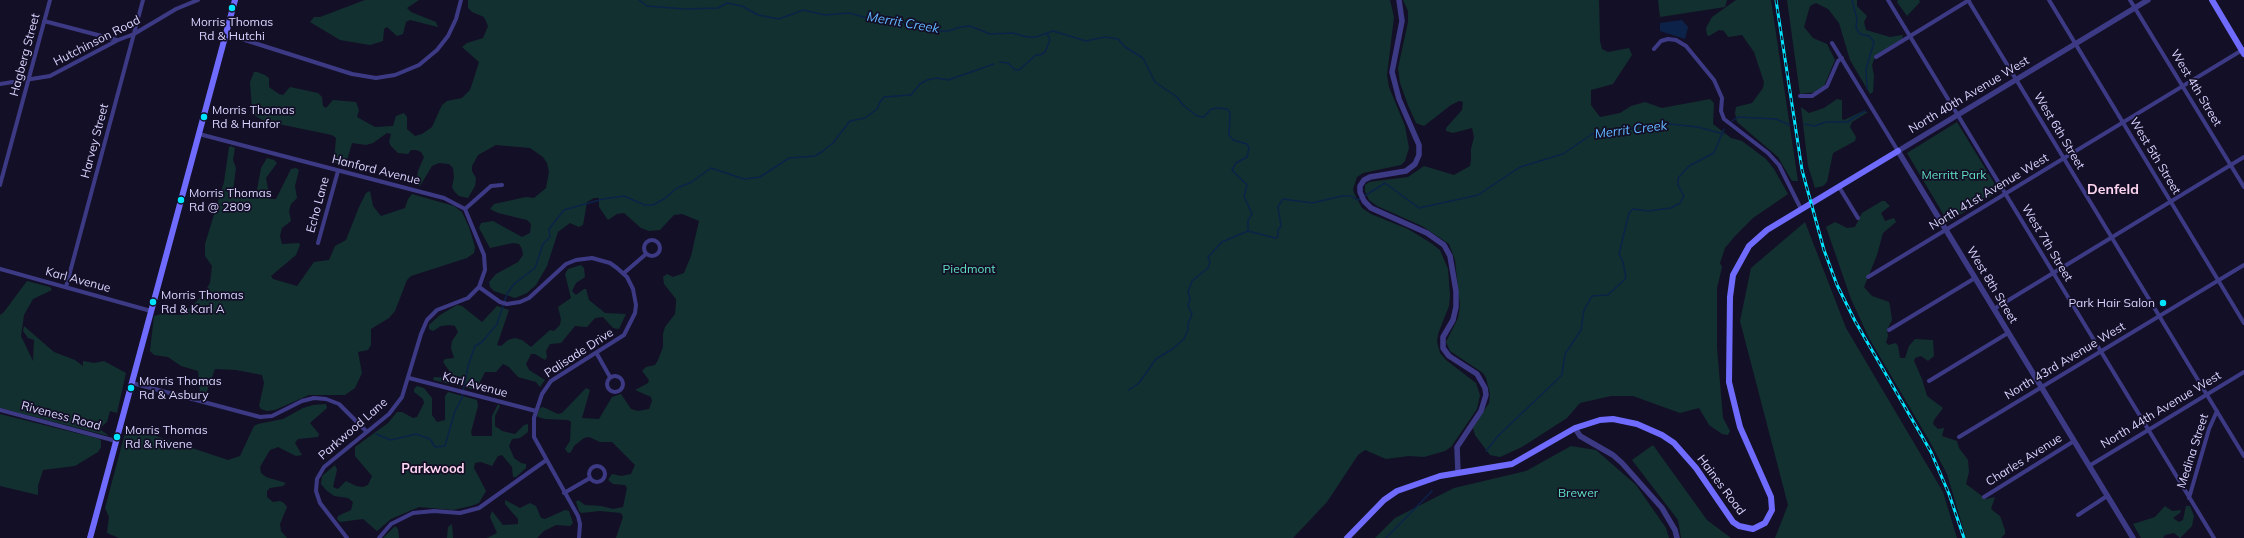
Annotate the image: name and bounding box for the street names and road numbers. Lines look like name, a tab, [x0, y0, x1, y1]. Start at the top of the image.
street label: Hagberg Street	[7, 12, 43, 98]
street label: Hutchinson Road	[51, 13, 143, 69]
street label: West 4th Street	[2167, 47, 2225, 129]
street label: North 40th Avenue West	[1906, 53, 2032, 137]
street label: West 6th Street	[2030, 90, 2088, 172]
street label: Harvey Street	[78, 102, 112, 180]
street label: West 5th Street	[2126, 115, 2184, 197]
street label: North 41st Avenue West	[1927, 151, 2051, 233]
street label: Hanford Avenue	[330, 152, 422, 188]
street label: Echo Lane	[304, 175, 332, 235]
street label: West 7th Street	[2018, 202, 2076, 284]
street label: West 8th Street	[1963, 244, 2021, 326]
street label: Karl Avenue	[44, 264, 112, 296]
street label: North 43rd Avenue West	[2002, 319, 2128, 403]
street label: Palisade Drive	[542, 325, 616, 381]
street label: North 44th Avenue West	[2098, 368, 2224, 452]
street label: Karl Avenue	[441, 369, 509, 401]
street label: Parkwood Lane	[316, 395, 390, 463]
street label: Riveness Road	[20, 398, 102, 434]
street label: Medina Street	[2174, 412, 2212, 490]
street label: Charles Avenue	[1983, 431, 2065, 489]
street label: Haines Road	[1694, 452, 1748, 518]

